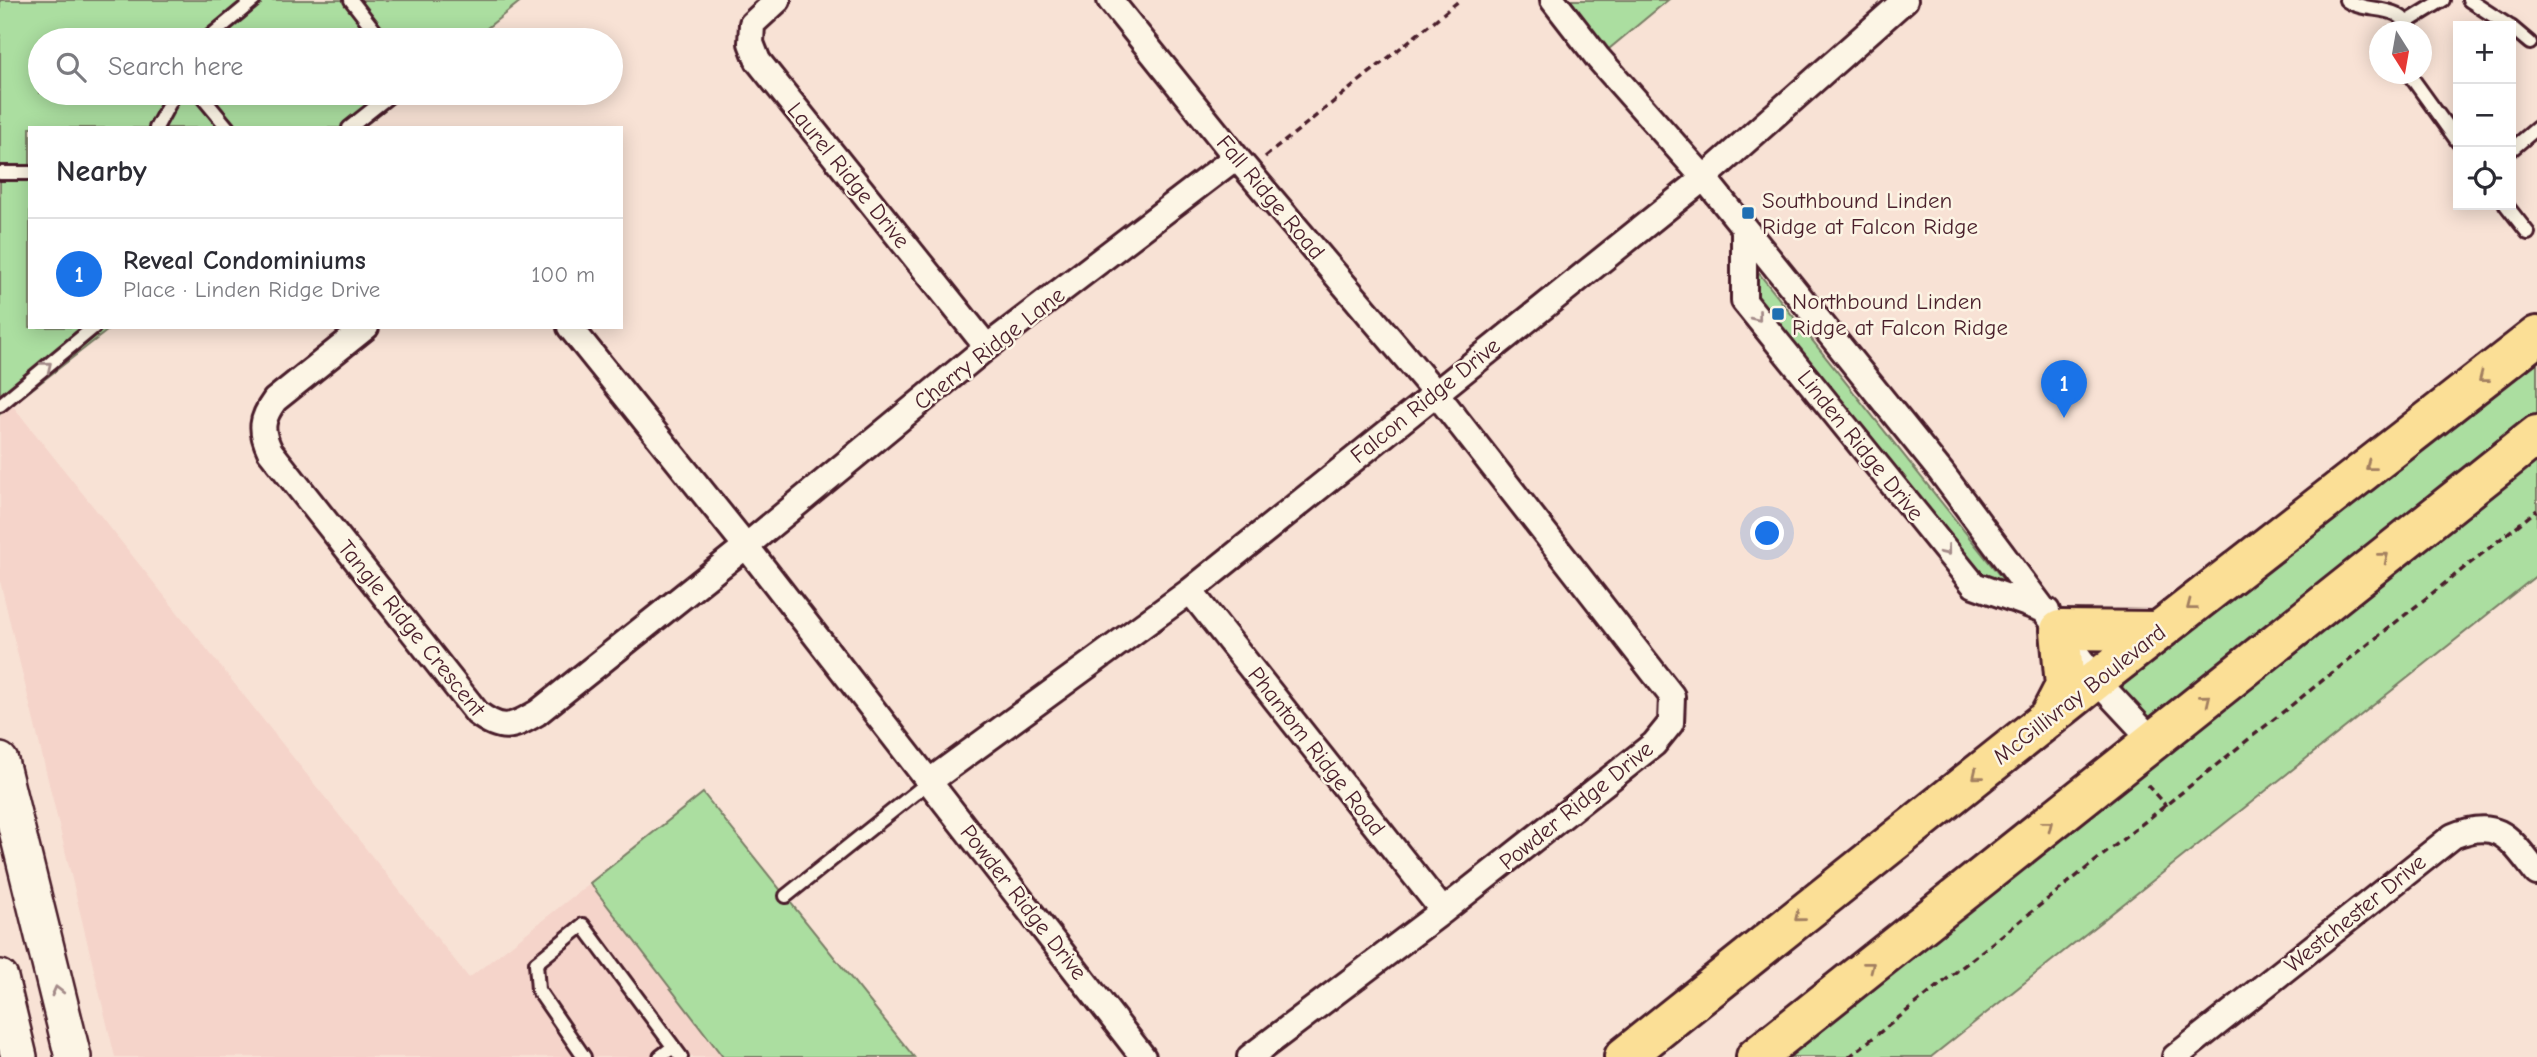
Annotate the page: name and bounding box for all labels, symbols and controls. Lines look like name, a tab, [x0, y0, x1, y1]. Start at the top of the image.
north arrow	[2369, 21, 2432, 84]
map controls	[2453, 21, 2516, 210]
button: +	[2453, 21, 2516, 84]
search box	[28, 28, 623, 105]
icon: search	[52, 48, 90, 86]
text: Search here	[108, 52, 243, 82]
button: −	[2453, 84, 2516, 147]
street label: Laurel Ridge Drive	[782, 97, 916, 254]
street label: Fall Ridge Road	[1211, 130, 1330, 265]
button: locate	[2453, 147, 2516, 210]
text: Nearby	[56, 154, 147, 189]
place label: Southbound Linden Ridge at Falcon Ridge	[1762, 187, 1978, 240]
marker: Southbound Linden Ridge at Falcon Ridge	[1740, 205, 1756, 221]
text: Reveal Condominiums	[123, 246, 366, 276]
text: 1	[74, 261, 84, 288]
text: 100 m	[531, 261, 595, 288]
text: Place · Linden Ridge Drive	[123, 276, 380, 303]
street label: Cherry Ridge Lane	[909, 281, 1070, 416]
place label: Northbound Linden Ridge at Falcon Ridge	[1792, 288, 2008, 341]
marker: Northbound Linden Ridge at Falcon Ridge	[1770, 306, 1786, 322]
one-way arrow	[1749, 308, 1761, 321]
street label: Falcon Ridge Drive	[1345, 332, 1506, 469]
pin: 1	[2041, 360, 2087, 418]
one-way arrow	[39, 362, 52, 374]
street label: Linden Ridge Drive	[1792, 365, 1929, 526]
one-way arrow	[2479, 369, 2491, 382]
one-way arrow	[2365, 457, 2378, 470]
your location	[1750, 516, 1784, 550]
street label: Tangle Ridge Crescent	[332, 535, 492, 723]
one-way arrow	[1938, 543, 1950, 556]
one-way arrow	[2375, 553, 2388, 565]
one-way arrow	[2186, 597, 2198, 610]
street label: McGillivray Boulevard	[1988, 619, 2171, 770]
street label: Phantom Ridge Road	[1242, 662, 1391, 841]
one-way arrow	[2198, 694, 2210, 707]
street label: Powder Ridge Drive	[1494, 735, 1659, 876]
one-way arrow	[1972, 767, 1985, 779]
street label: Powder Ridge Drive	[955, 819, 1093, 985]
one-way arrow	[2041, 820, 2053, 833]
street label: Westchester Drive	[2279, 848, 2431, 979]
one-way arrow	[1795, 909, 1808, 921]
one-way arrow	[1862, 962, 1875, 975]
one-way arrow	[51, 985, 65, 997]

